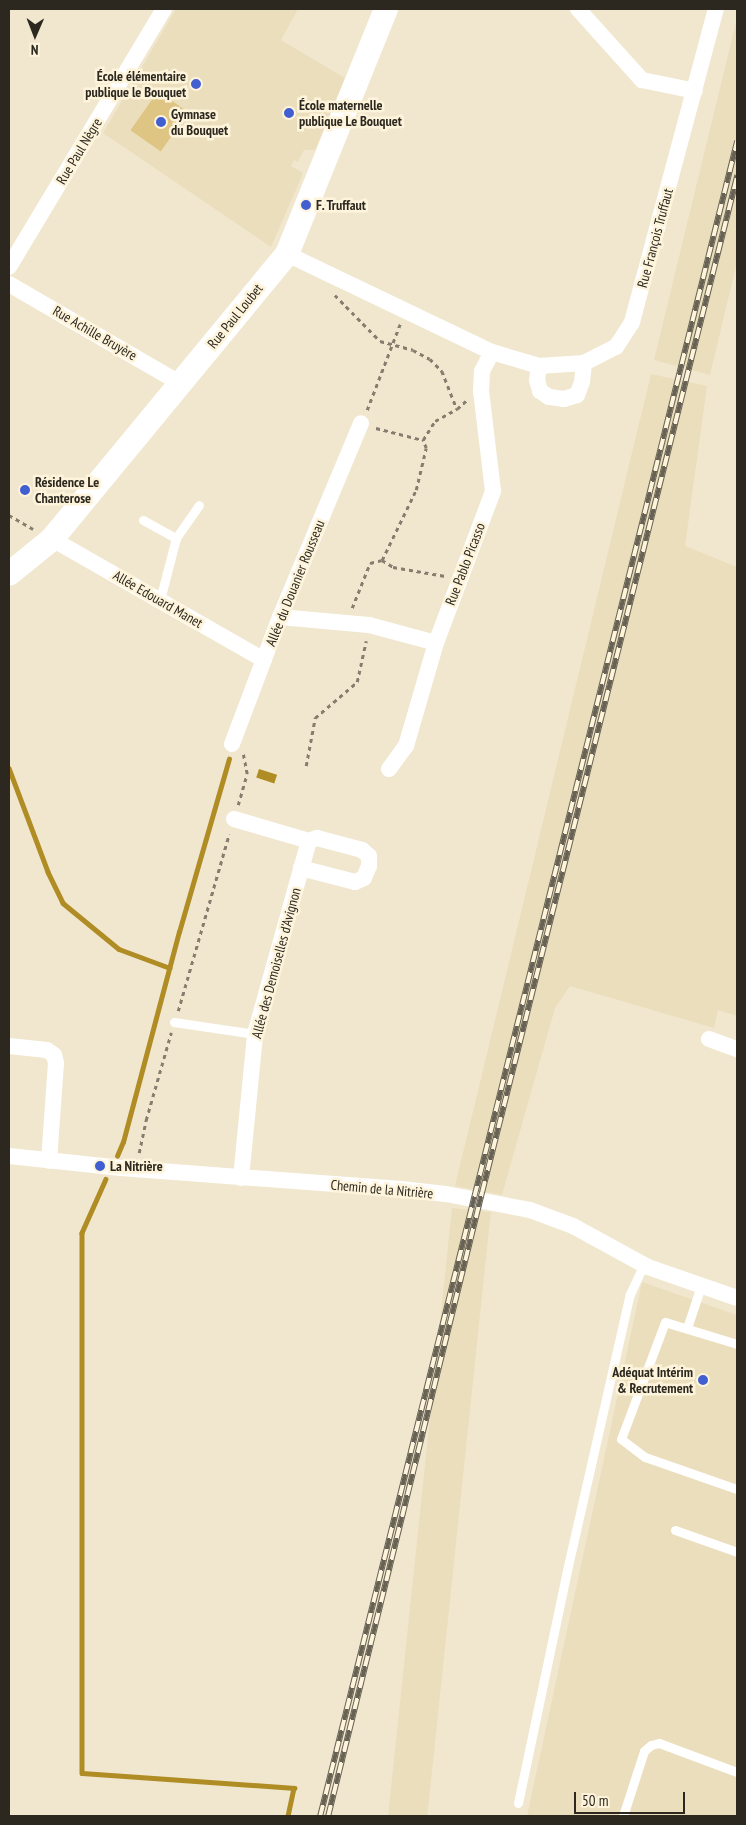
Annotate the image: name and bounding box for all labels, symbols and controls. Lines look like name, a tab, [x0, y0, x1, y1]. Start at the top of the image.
north arrow	[10, 10, 60, 60]
text: N	[31, 41, 39, 59]
place label: École élémentaire publique le Bouquet	[85, 68, 186, 100]
marker: École élémentaire publique le Bouquet	[190, 78, 202, 90]
place label: École maternelle publique Le Bouquet	[299, 97, 402, 130]
place label: Gymnase du Bouquet	[171, 106, 228, 138]
marker: École maternelle publique Le Bouquet	[283, 107, 295, 119]
street label: Rue Paul Nègre	[53, 115, 105, 187]
marker: Gymnase du Bouquet	[155, 116, 167, 128]
street label: Rue François Truffaut	[634, 186, 676, 290]
place label: F. Truffaut	[316, 197, 367, 213]
marker: F. Truffaut	[300, 199, 312, 211]
street label: Rue Paul Loubet	[204, 280, 266, 352]
street label: Rue Achille Bruyère	[50, 302, 140, 364]
place label: Résidence Le Chanterose	[35, 474, 99, 507]
marker: Résidence Le Chanterose	[19, 484, 31, 496]
street label: Allée du Douanier Rousseau	[262, 517, 328, 649]
street label: Rue Pablo Picasso	[442, 520, 488, 608]
street label: Allée Edouard Manet	[110, 567, 206, 631]
street label: Allée des Demoiselles d'Avignon	[248, 886, 304, 1040]
place label: La Nitrière	[110, 1158, 163, 1174]
marker: La Nitrière	[94, 1160, 106, 1172]
street label: Chemin de la Nitrière	[330, 1176, 434, 1202]
place label: Adéquat Intérim & Recrutement	[612, 1364, 693, 1396]
marker: Adéquat Intérim & Recrutement	[697, 1374, 709, 1386]
scale bar	[576, 1782, 687, 1814]
text: 50 m	[582, 1791, 608, 1810]

